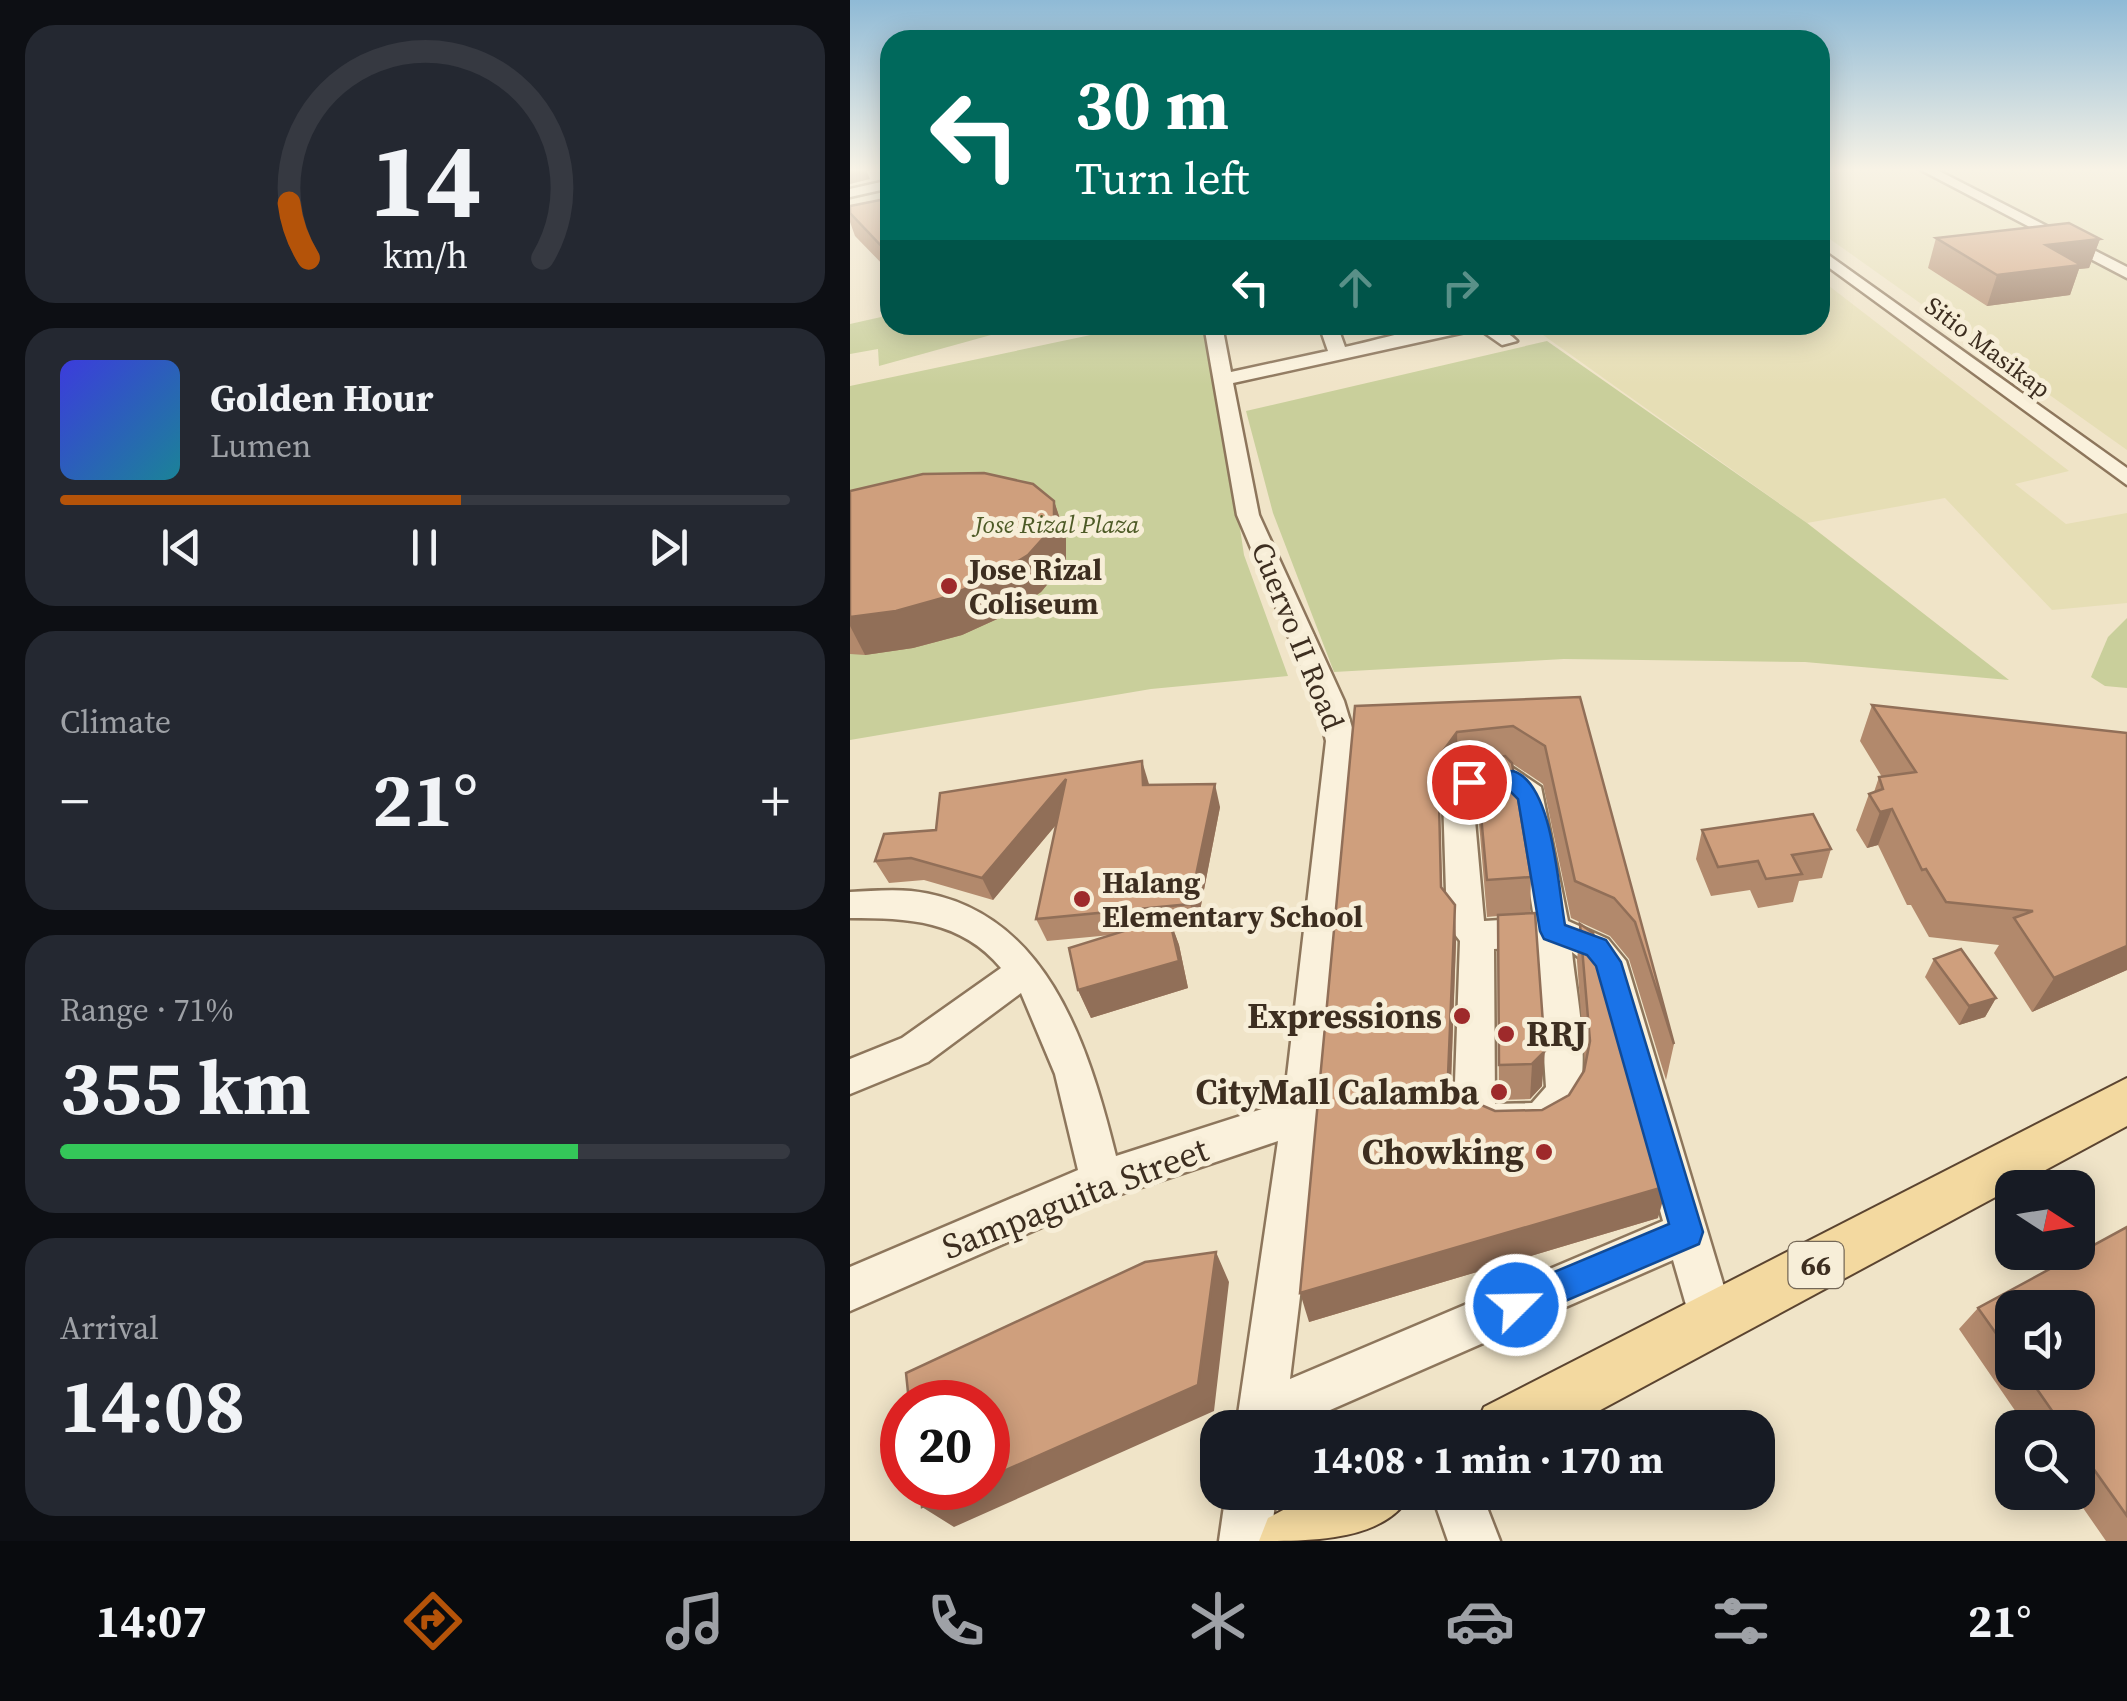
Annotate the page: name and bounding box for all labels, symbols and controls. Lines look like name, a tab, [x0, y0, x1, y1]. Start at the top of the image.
text: 30 m	[1075, 56, 1229, 152]
icon: left	[910, 70, 1040, 200]
text: 14	[369, 108, 481, 251]
text: Turn left	[1075, 147, 1249, 209]
text: km/h	[382, 231, 468, 280]
icon: left	[1223, 260, 1278, 315]
icon: ahead	[1328, 260, 1383, 315]
icon: right	[1433, 260, 1488, 315]
street label: Sitio Masikap	[1918, 289, 2058, 405]
text: Golden Hour	[210, 372, 433, 424]
text: Lumen	[210, 424, 312, 468]
park label: Jose Rizal Plaza	[972, 507, 1139, 541]
icon: previous	[154, 520, 209, 575]
icon: pause	[397, 520, 452, 575]
icon: next	[641, 520, 696, 575]
street label: Cuervo II Road	[1242, 536, 1354, 736]
place label: Jose Rizal Coliseum	[967, 549, 1102, 624]
marker: Jose Rizal Coliseum	[938, 575, 960, 597]
text: Climate	[60, 700, 171, 744]
pin	[1427, 740, 1512, 825]
text: 21°	[372, 748, 478, 851]
icon: arrive	[1442, 755, 1497, 810]
text: −	[60, 763, 89, 838]
text: +	[761, 763, 790, 838]
place label: Halang Elementary School	[1102, 862, 1363, 937]
marker: Halang Elementary School	[1071, 888, 1093, 910]
text: Range · 71%	[60, 988, 234, 1032]
place label: Expressions	[1247, 992, 1442, 1040]
marker: Expressions	[1451, 1005, 1473, 1027]
place label: RRJ	[1526, 1010, 1587, 1058]
marker: RRJ	[1495, 1023, 1517, 1045]
text: 355 km	[60, 1036, 311, 1139]
place label: CityMall Calamba	[1195, 1068, 1479, 1116]
marker: CityMall Calamba	[1488, 1081, 1510, 1103]
street label: Sampaguita Street	[935, 1125, 1215, 1271]
place label: Chowking	[1362, 1128, 1524, 1176]
marker: Chowking	[1533, 1141, 1555, 1163]
north arrow	[1995, 1170, 2095, 1270]
map controls	[1995, 1170, 2095, 1510]
road number: 66	[1788, 1242, 1844, 1288]
position arrow	[1464, 1253, 1568, 1357]
button: sound	[1995, 1290, 2095, 1390]
text: Arrival	[60, 1306, 159, 1350]
text: 14:08	[60, 1354, 245, 1457]
speed limit sign: 20	[880, 1380, 1010, 1510]
button: search	[1995, 1410, 2095, 1510]
text: 14:08 · 1 min · 170 m	[1311, 1434, 1664, 1486]
icon: directions	[398, 1586, 468, 1656]
icon: music	[660, 1586, 730, 1656]
icon: phone	[921, 1586, 991, 1656]
icon: climate	[1183, 1586, 1253, 1656]
icon: car	[1445, 1586, 1515, 1656]
icon: filters	[1706, 1586, 1776, 1656]
text: 14:07	[96, 1590, 207, 1652]
text: 21°	[1968, 1590, 2031, 1652]

